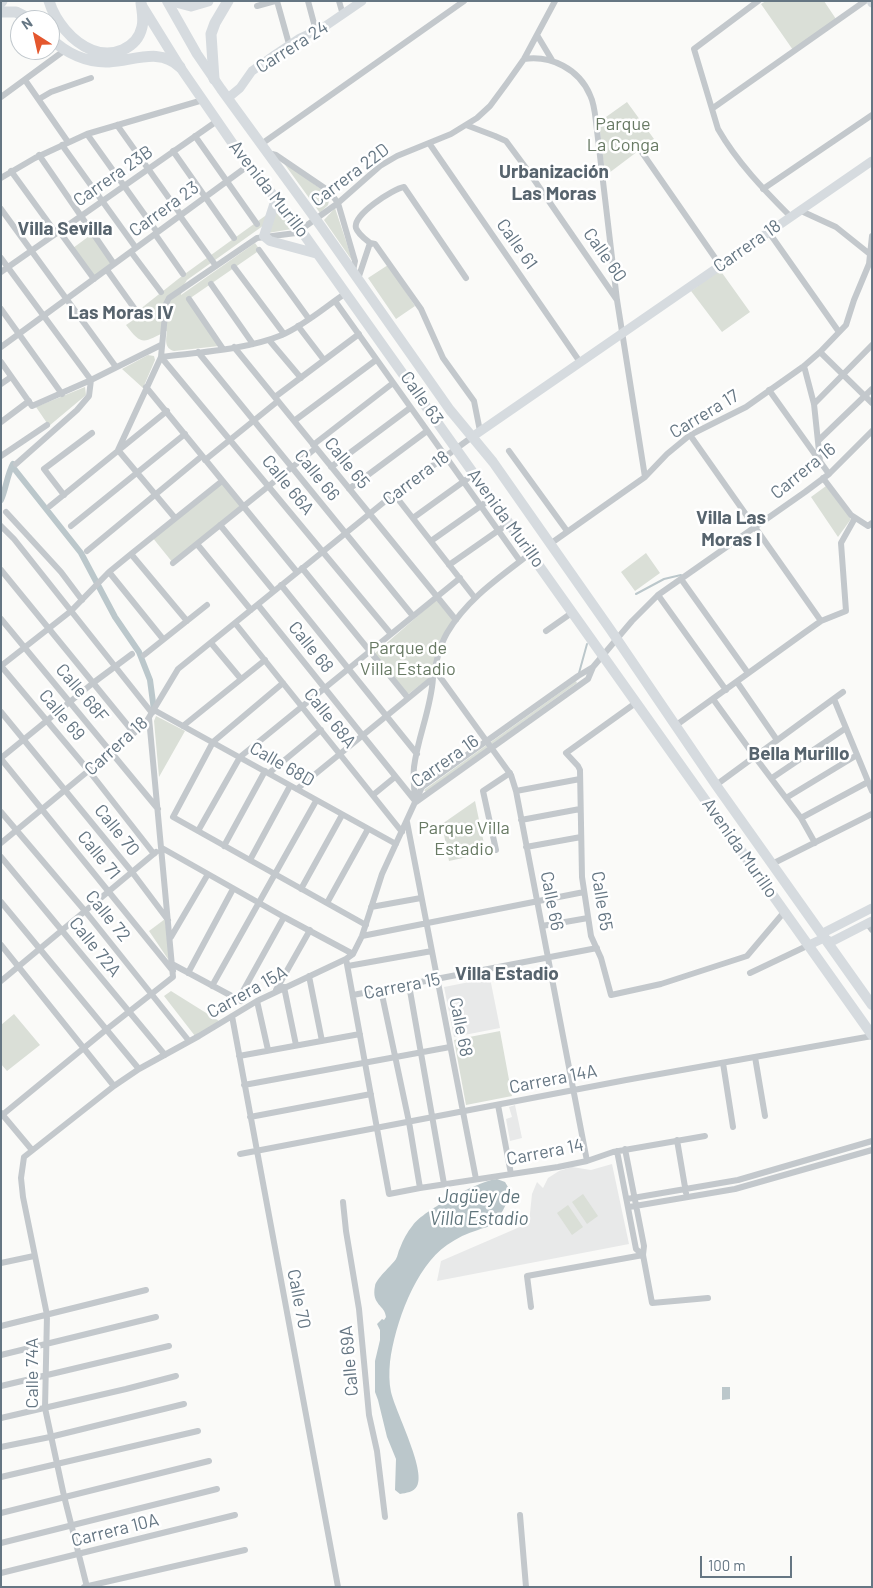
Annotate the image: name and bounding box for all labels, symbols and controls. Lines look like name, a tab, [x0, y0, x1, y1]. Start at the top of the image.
north arrow	[10, 10, 60, 60]
text: N	[18, 13, 35, 33]
street label: Carrera 24	[252, 16, 332, 78]
park label: Parque La Conga	[587, 113, 659, 156]
street label: Avenida Murillo	[224, 136, 314, 242]
street label: Carrera 22D	[307, 139, 393, 211]
street label: Carrera 23B	[69, 141, 157, 211]
district label: Urbanización Las Moras	[499, 161, 609, 205]
street label: Carrera 23	[125, 177, 203, 241]
street label: Calle 61	[492, 215, 542, 273]
street label: Carrera 18	[709, 215, 785, 277]
district label: Villa Sevilla	[18, 218, 112, 240]
street label: Calle 60	[579, 224, 631, 286]
district label: Las Moras IV	[68, 302, 174, 324]
street label: Calle 63	[396, 367, 448, 429]
street label: Carrera 17	[666, 385, 742, 443]
street label: Calle 65	[320, 433, 374, 493]
street label: Carrera 16	[766, 438, 840, 504]
street label: Calle 66	[290, 445, 344, 505]
street label: Carrera 18	[379, 446, 453, 510]
street label: Calle 66A	[257, 451, 319, 519]
street label: Avenida Murillo	[463, 464, 549, 572]
district label: Villa Las Moras I	[696, 507, 766, 551]
street label: Calle 68	[284, 617, 338, 677]
park label: Parque de Villa Estadio	[360, 637, 456, 680]
street label: Calle 68F	[51, 659, 113, 727]
street label: Calle 68A	[299, 684, 361, 752]
street label: Calle 69	[34, 685, 90, 745]
street label: Carrera 18	[80, 712, 152, 780]
street label: Carrera 16	[407, 730, 483, 792]
street label: Calle 68D	[246, 737, 318, 791]
district label: Bella Murillo	[748, 743, 850, 765]
street label: Avenida Murillo	[698, 794, 782, 902]
street label: Calle 70	[90, 800, 144, 860]
park label: Parque Villa Estadio	[418, 817, 510, 860]
street label: Calle 71	[73, 826, 125, 884]
street label: Calle 66	[536, 869, 568, 933]
street label: Calle 65	[587, 870, 617, 932]
street label: Calle 72	[81, 886, 135, 946]
street label: Calle 72A	[64, 913, 126, 981]
street label: Carrera 15A	[203, 961, 291, 1023]
district label: Villa Estadio	[455, 963, 559, 985]
street label: Carrera 15	[362, 968, 442, 1004]
street label: Calle 68	[445, 995, 477, 1059]
street label: Carrera 14A	[507, 1060, 599, 1098]
street label: Carrera 14	[505, 1134, 585, 1170]
water label: Jagüey de Villa Estadio	[429, 1186, 529, 1230]
street label: Calle 70	[283, 1267, 315, 1331]
street label: Calle 69A	[335, 1325, 363, 1397]
street label: Calle 74A	[21, 1338, 43, 1408]
street label: Carrera 10A	[69, 1509, 161, 1551]
scale bar	[703, 1546, 796, 1578]
text: 100 m	[708, 1556, 746, 1574]

